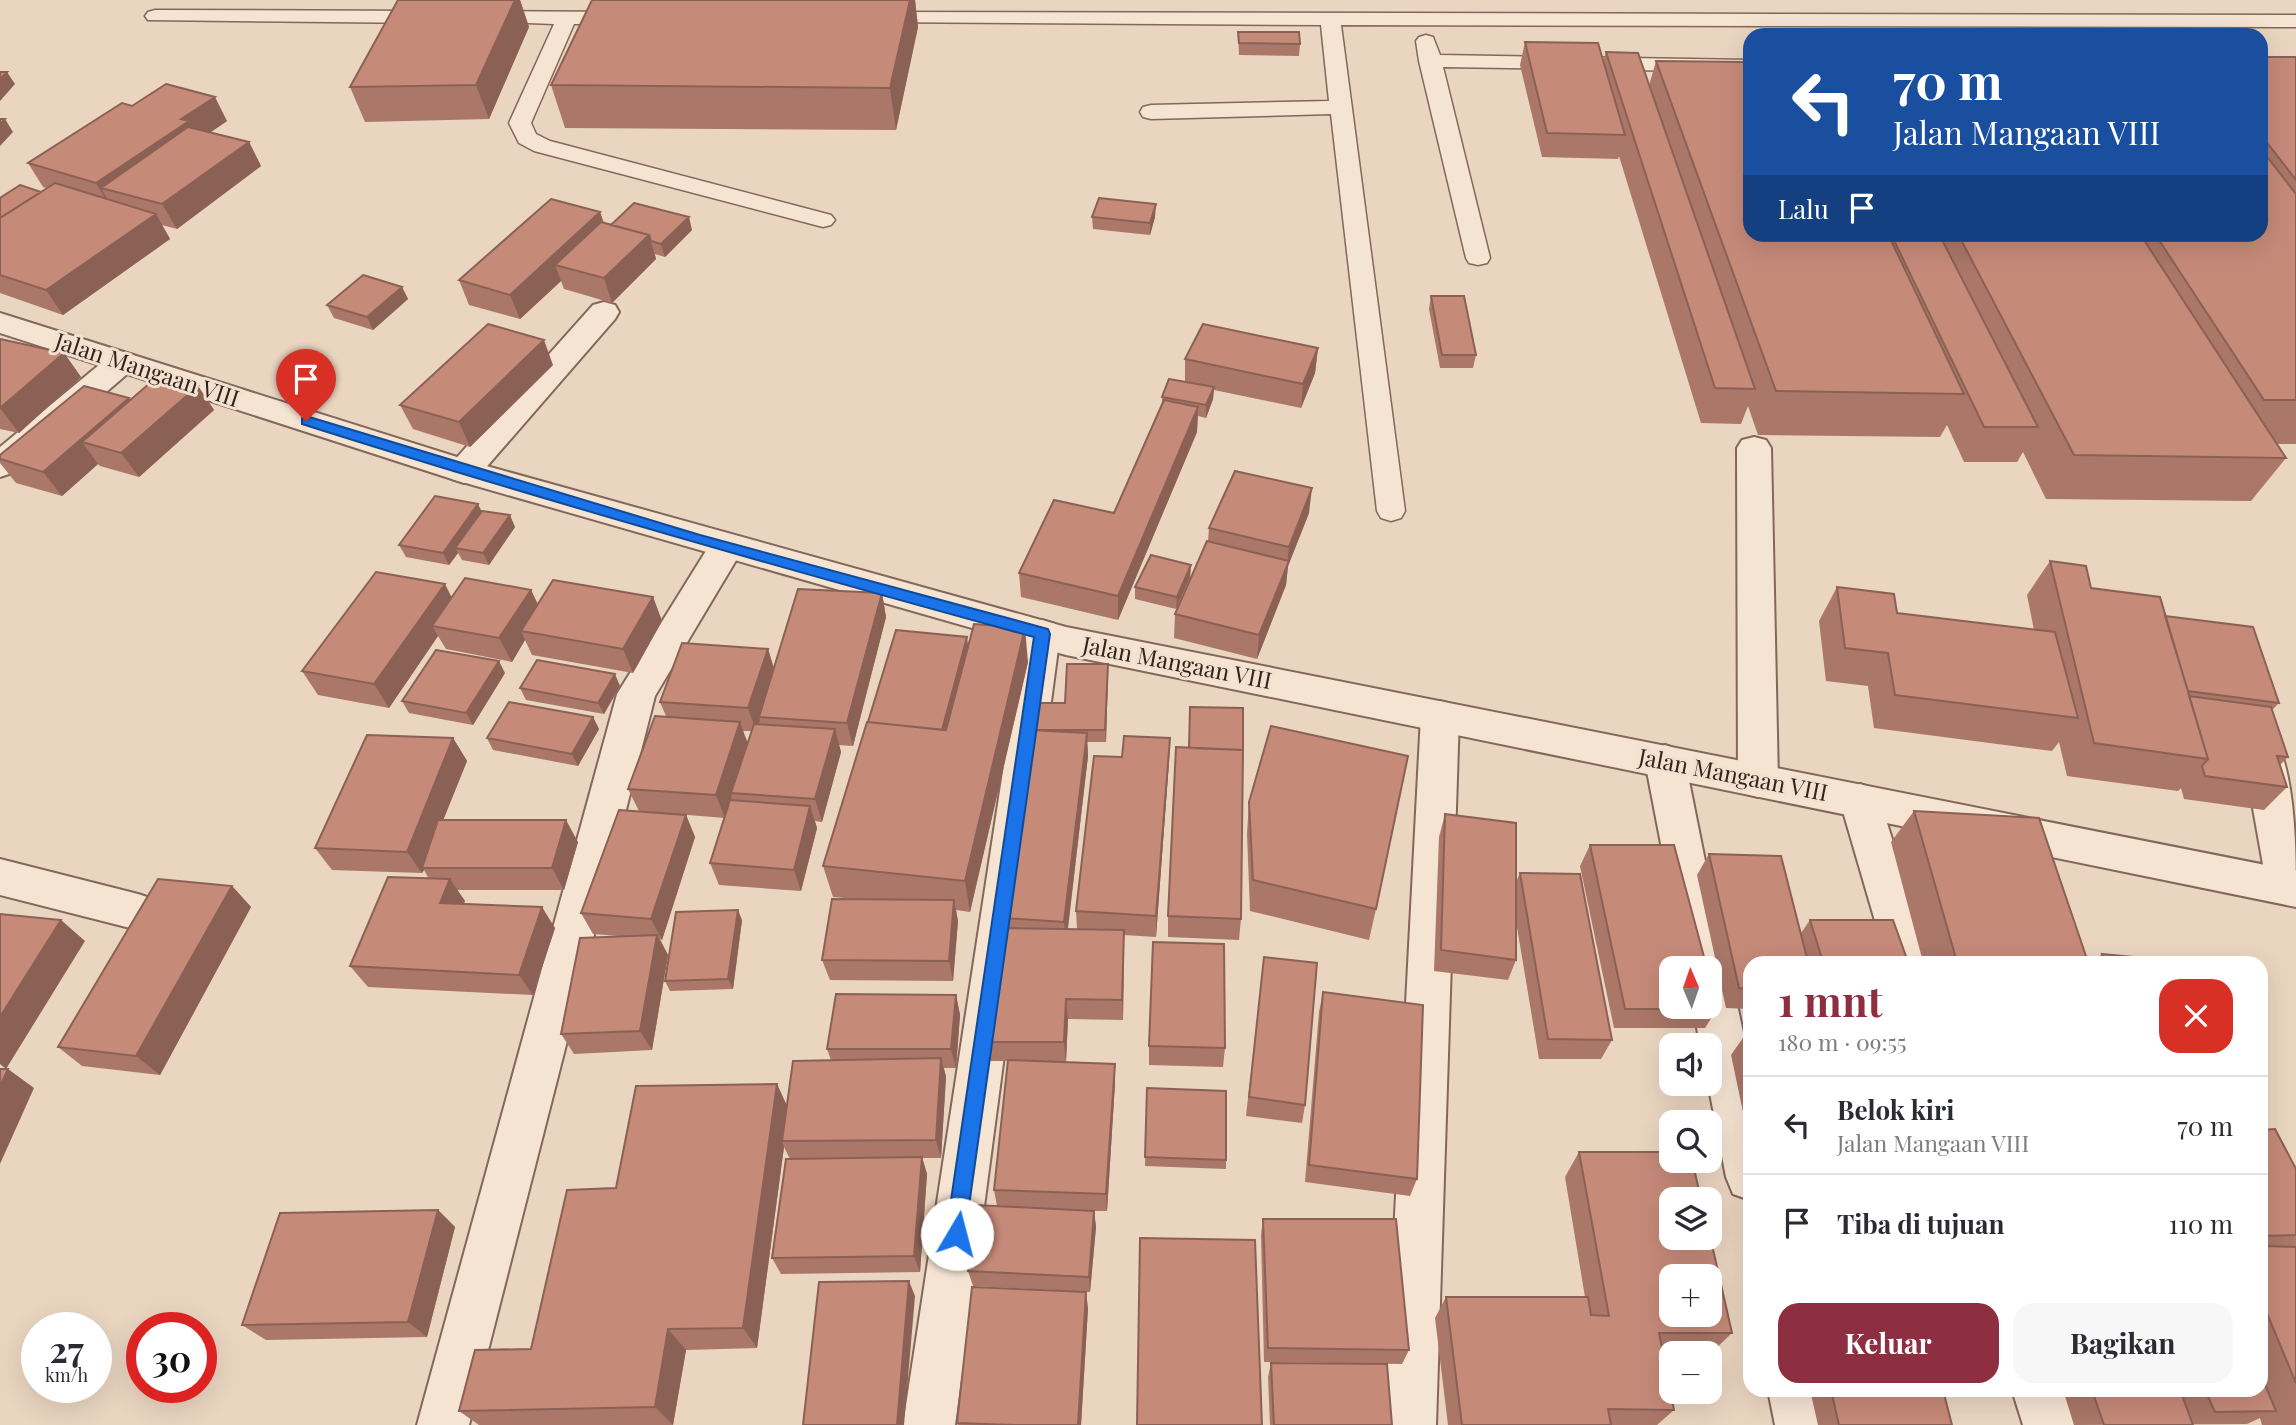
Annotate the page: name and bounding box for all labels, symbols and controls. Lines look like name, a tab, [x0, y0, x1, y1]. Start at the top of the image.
text: 70 m	[1893, 47, 2003, 112]
icon: left	[1778, 56, 1869, 147]
text: Jalan Mangaan VIII	[1893, 110, 2160, 153]
icon: arrive	[1843, 189, 1881, 227]
text: Lalu	[1778, 191, 1829, 226]
street label: Jalan Mangaan VIII	[50, 324, 244, 413]
pin	[276, 349, 336, 421]
icon: arrive	[287, 360, 325, 398]
street label: Jalan Mangaan VIII	[1079, 628, 1275, 695]
street label: Jalan Mangaan VIII	[1635, 740, 1831, 807]
north arrow	[1659, 956, 1722, 1018]
map controls	[1659, 956, 1722, 1404]
text: 1 mnt	[1778, 972, 1882, 1028]
button: close	[2159, 979, 2233, 1053]
text: 180 m · 09:55	[1778, 1026, 1907, 1057]
button: sound	[1659, 1033, 1722, 1096]
text: Belok kiri	[1837, 1092, 1954, 1127]
icon: left	[1778, 1106, 1816, 1144]
text: 70 m	[2177, 1108, 2233, 1143]
button: search	[1659, 1110, 1722, 1173]
text: Jalan Mangaan VIII	[1837, 1127, 2029, 1158]
button: layers	[1659, 1187, 1722, 1250]
position arrow	[920, 1197, 994, 1271]
icon: arrive	[1778, 1204, 1816, 1242]
text: Tiba di tujuan	[1837, 1206, 2005, 1241]
text: 110 m	[2169, 1206, 2233, 1241]
button: +	[1659, 1264, 1722, 1327]
button: Keluar	[1778, 1303, 1999, 1383]
button: Bagikan	[2013, 1303, 2233, 1383]
speed limit sign: 30	[126, 1312, 217, 1403]
text: 27	[49, 1325, 84, 1372]
button: −	[1659, 1341, 1722, 1404]
text: km/h	[45, 1363, 88, 1387]

